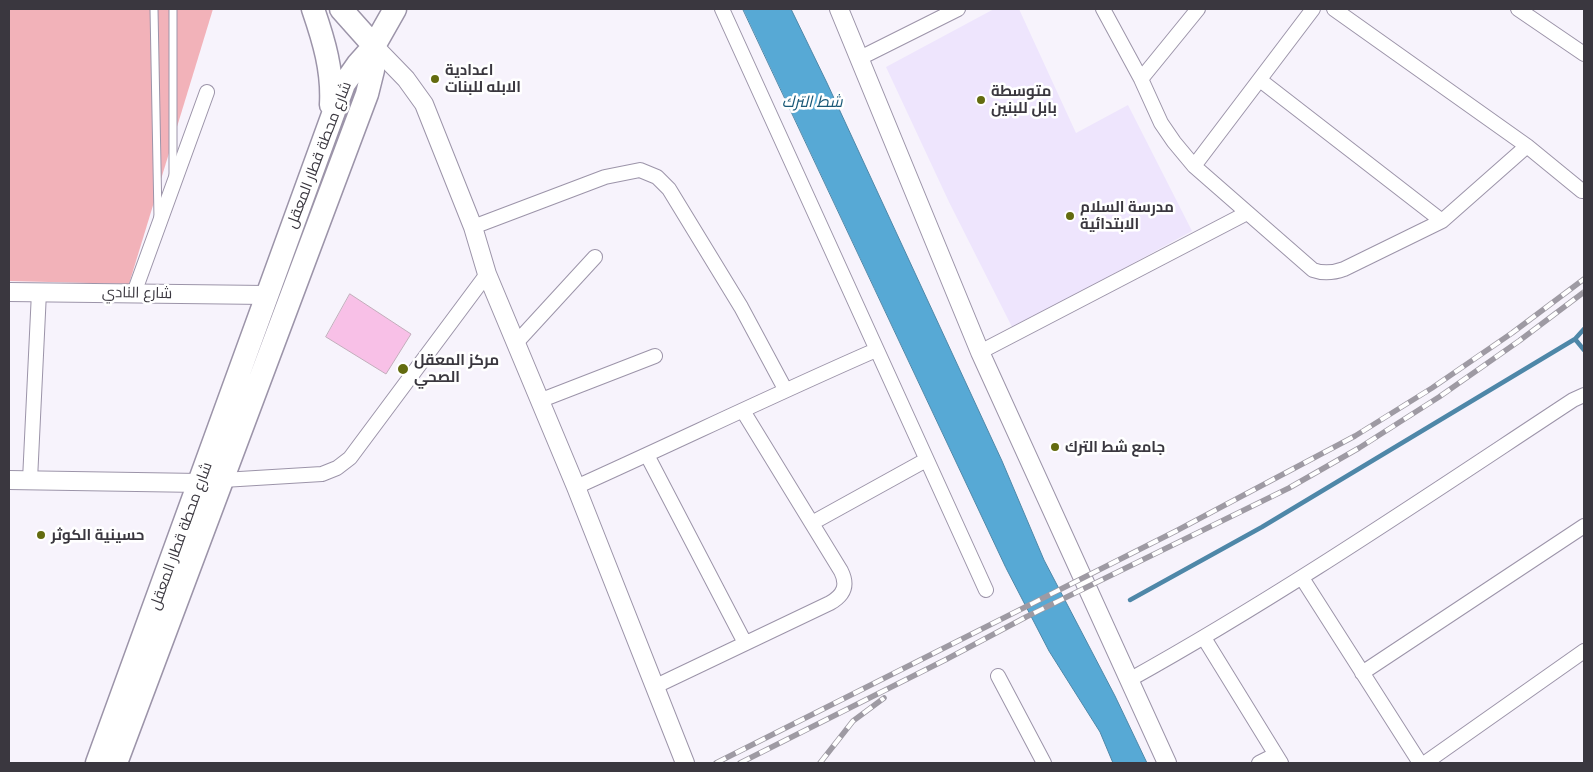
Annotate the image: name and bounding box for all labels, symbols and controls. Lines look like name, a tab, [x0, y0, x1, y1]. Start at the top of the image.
place label: اعدادية الابله للبنات	[445, 61, 521, 96]
marker: اعدادية الابله للبنات	[429, 73, 441, 85]
street label: شارع محطة قطار المعقل	[283, 79, 355, 231]
place label: متوسطة بابل للبنين	[991, 82, 1057, 117]
water label: شط الترك	[782, 92, 842, 112]
marker: متوسطة بابل للبنين	[975, 94, 987, 106]
place label: مدرسة السلام الابتدائية	[1080, 198, 1174, 233]
marker: مدرسة السلام الابتدائية	[1064, 210, 1076, 222]
street label: شارع النادي	[102, 283, 172, 303]
place label: مركز المعقل الصحي	[414, 351, 499, 386]
marker: مركز المعقل الصحي	[396, 362, 410, 376]
place label: جامع شط الترك	[1065, 438, 1165, 456]
marker: جامع شط الترك	[1049, 441, 1061, 453]
street label: شارع محطة قطار المعقل	[146, 460, 216, 612]
place label: حسينية الكوثر	[51, 526, 145, 544]
marker: حسينية الكوثر	[35, 529, 47, 541]

